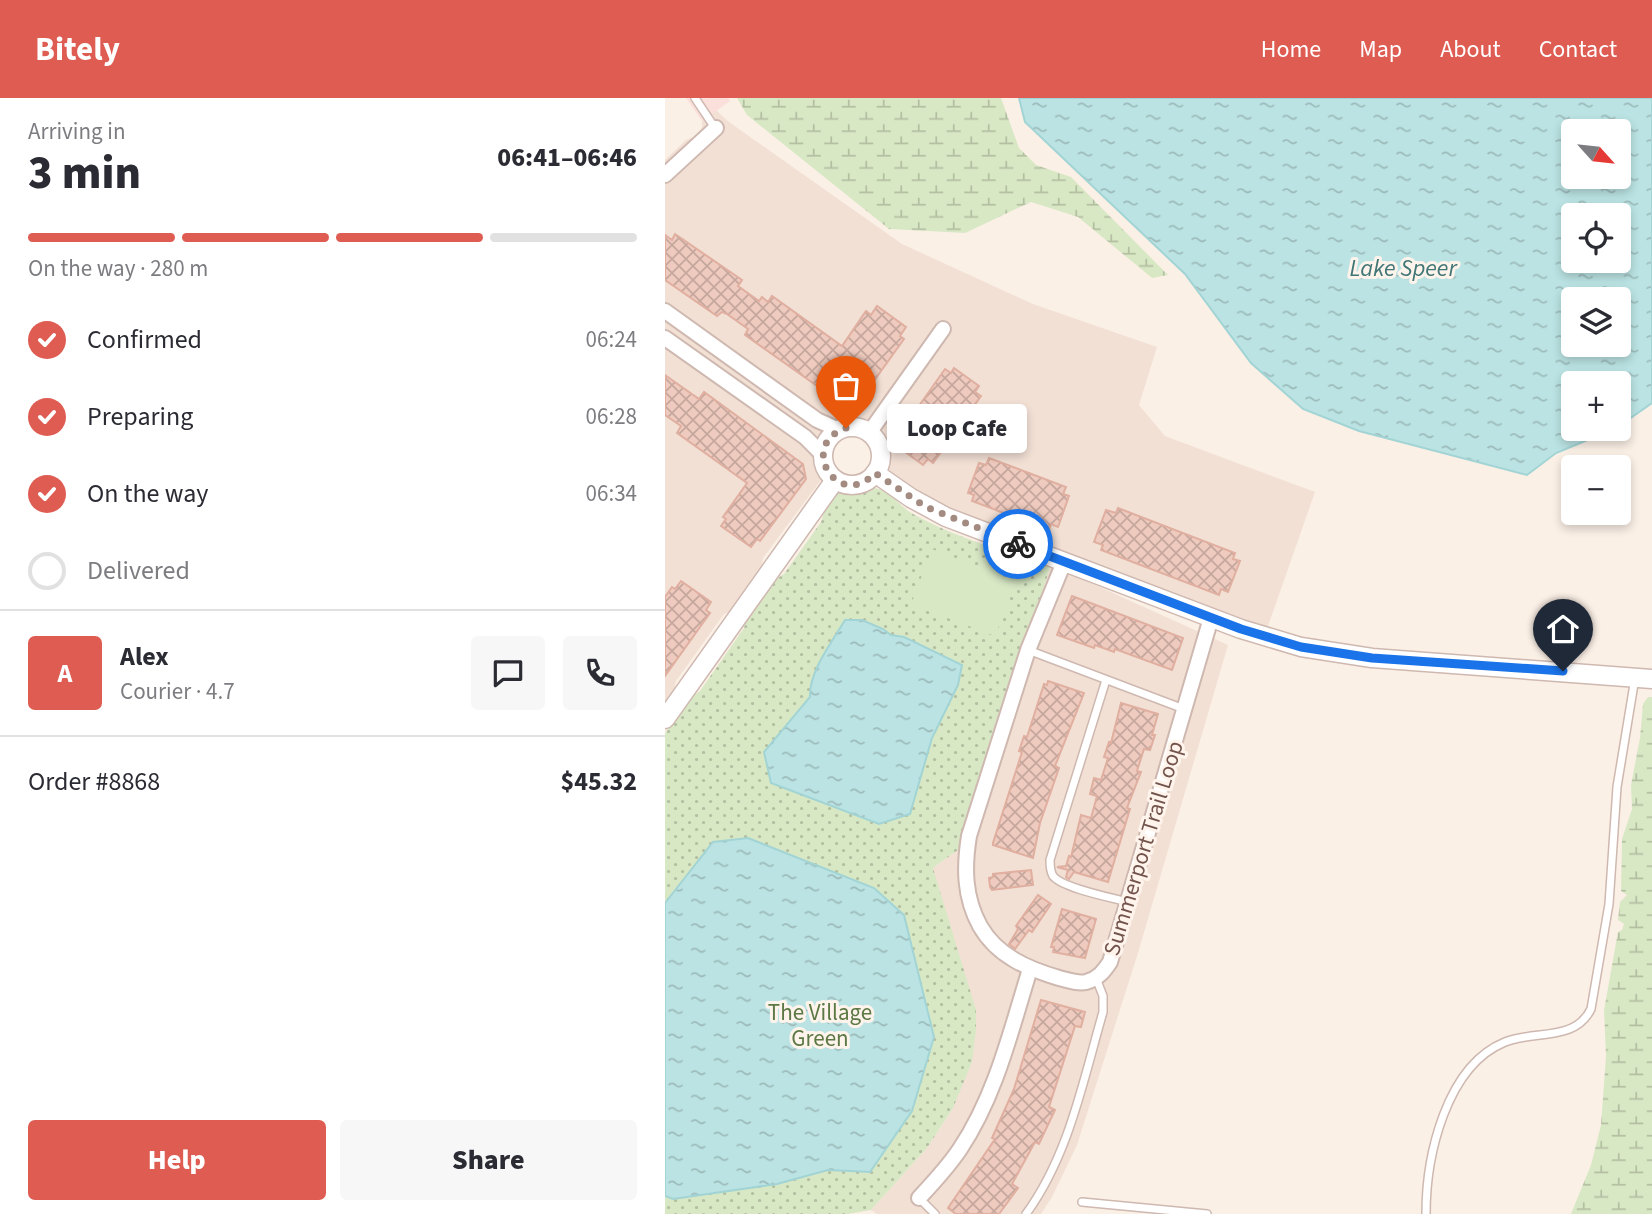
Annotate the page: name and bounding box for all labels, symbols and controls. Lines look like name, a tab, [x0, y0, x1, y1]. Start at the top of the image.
text: Bitely	[35, 26, 120, 73]
text: Home	[1261, 32, 1321, 67]
text: Map	[1359, 32, 1402, 67]
text: About	[1440, 32, 1501, 67]
text: Contact	[1539, 32, 1617, 67]
text: Arriving in	[28, 115, 126, 148]
north arrow	[1561, 119, 1631, 189]
map controls	[1561, 119, 1631, 525]
text: 06:41–06:46	[497, 139, 637, 176]
text: 3 min	[28, 141, 141, 206]
button: locate	[1561, 203, 1631, 273]
water label: Lake Speer	[1349, 251, 1458, 286]
text: On the way · 280 m	[28, 252, 208, 285]
button: layers	[1561, 287, 1631, 357]
icon: check	[28, 321, 66, 359]
text: Confirmed	[87, 321, 202, 358]
text: 06:24	[586, 323, 637, 356]
pin	[816, 356, 876, 428]
icon: bag	[827, 367, 865, 405]
button: +	[1561, 371, 1631, 441]
icon: check	[28, 398, 66, 436]
text: Preparing	[87, 398, 193, 435]
text: 06:28	[586, 400, 637, 433]
callout: Loop Cafe	[888, 404, 1028, 452]
text: Loop Cafe	[907, 412, 1007, 445]
button: −	[1561, 455, 1631, 525]
icon: check	[28, 475, 66, 513]
text: On the way	[87, 475, 208, 512]
text: 06:34	[586, 477, 637, 510]
courier	[983, 509, 1053, 579]
icon: bike	[999, 525, 1037, 563]
text: Delivered	[87, 552, 190, 589]
pin	[1533, 599, 1593, 671]
icon: home	[1544, 610, 1582, 648]
button: chat	[471, 636, 545, 710]
button: phone	[563, 636, 637, 710]
text: Alex	[120, 638, 169, 675]
text: A	[58, 655, 72, 692]
text: Courier · 4.7	[120, 675, 235, 708]
street label: Summerport Trail Loop	[1095, 737, 1192, 960]
text: Order #8868	[28, 763, 160, 800]
text: $45.32	[561, 763, 637, 800]
park label: The Village Green	[768, 996, 872, 1055]
button: Help	[28, 1120, 326, 1200]
button: Share	[340, 1120, 637, 1200]

